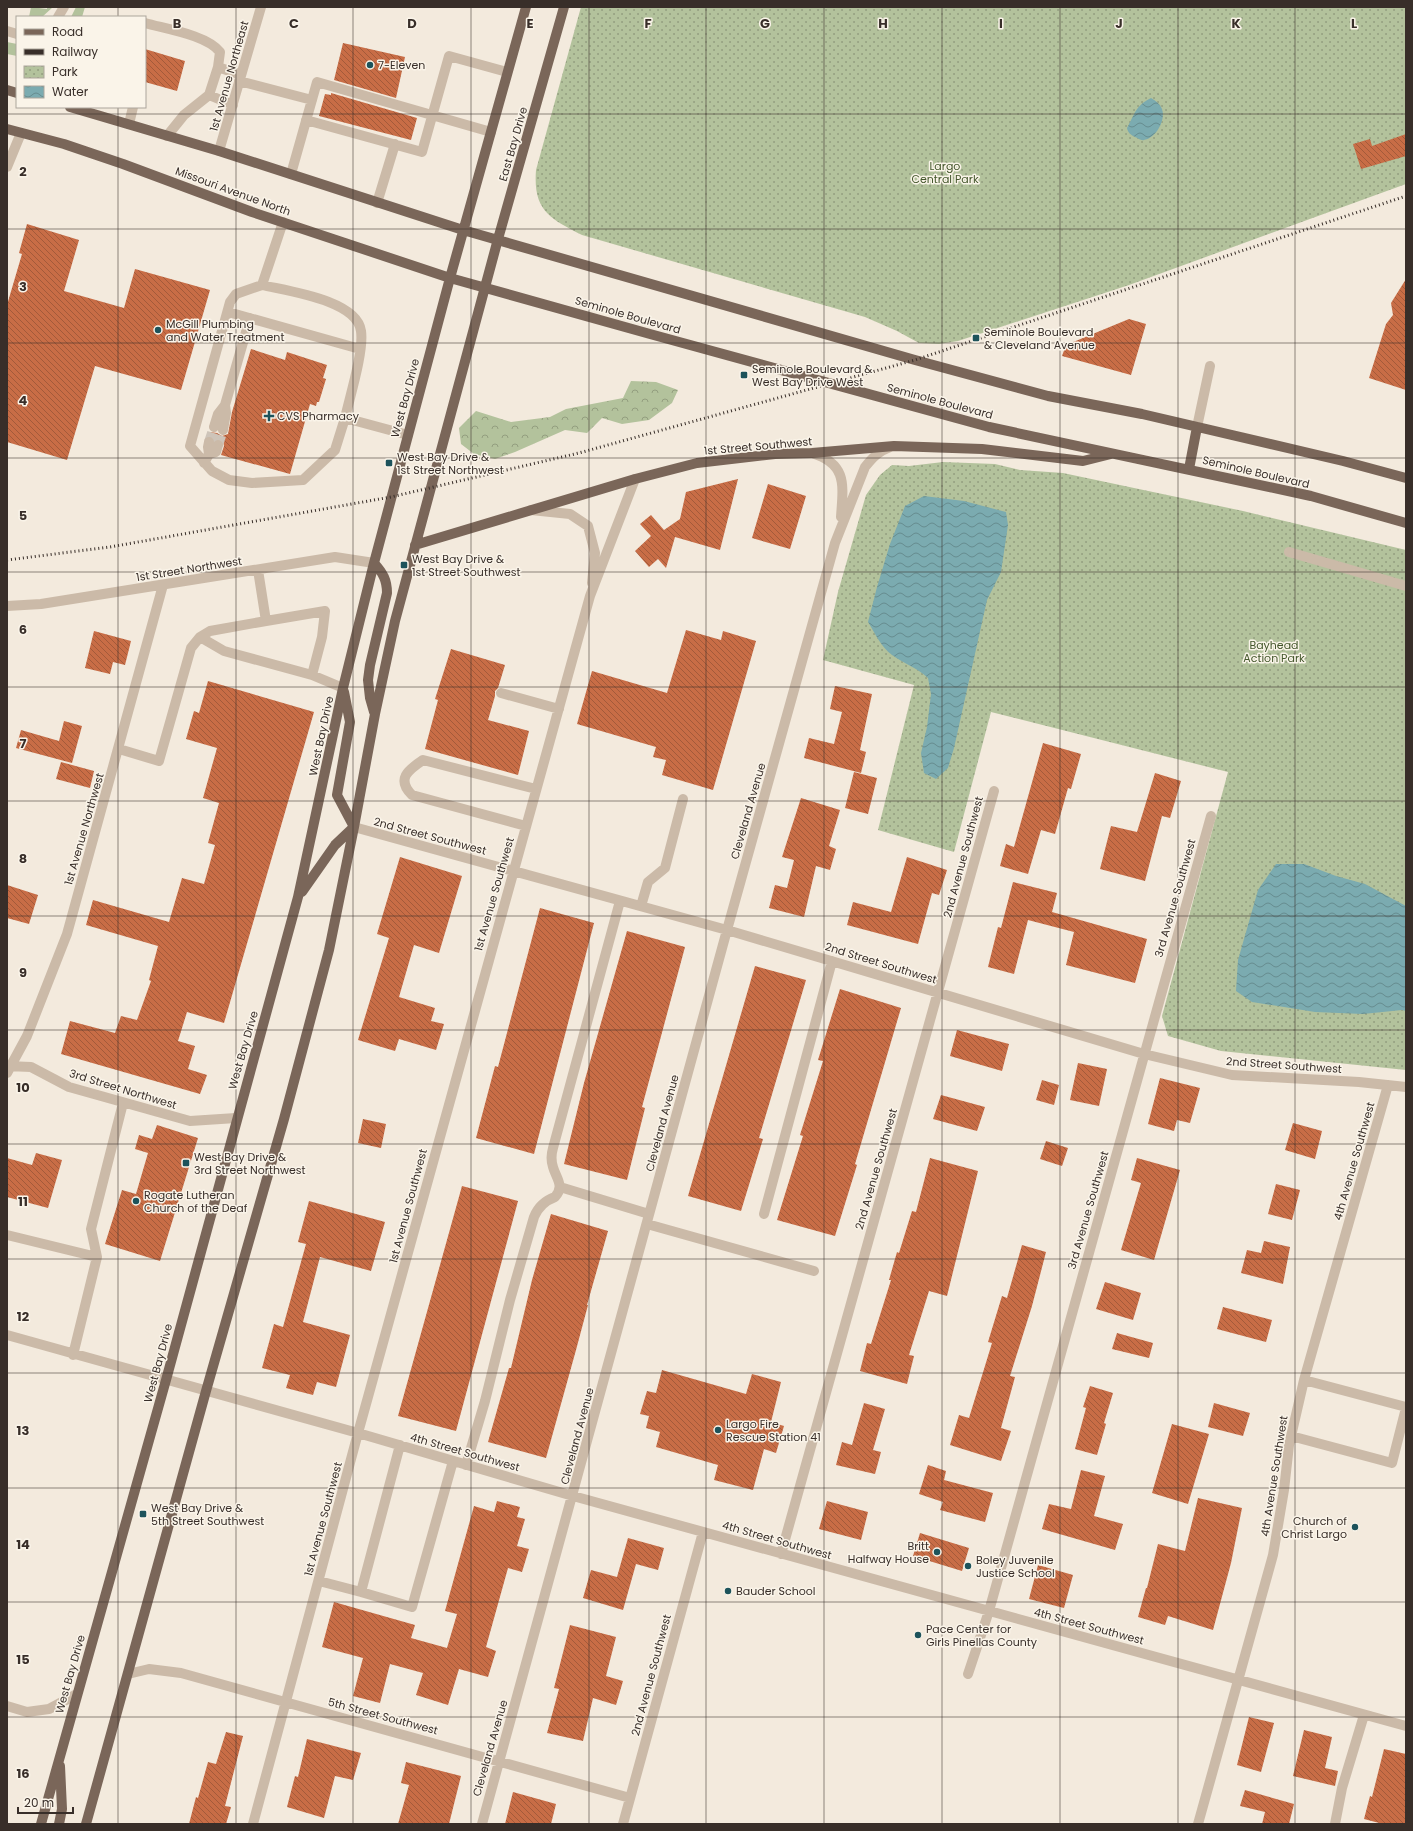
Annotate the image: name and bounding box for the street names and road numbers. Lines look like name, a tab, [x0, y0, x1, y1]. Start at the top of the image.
street label: 1st Avenue Northeast	[206, 19, 252, 133]
street label: East Bay Drive	[495, 105, 531, 183]
street label: Missouri Avenue North	[173, 163, 293, 219]
street label: Seminole Boulevard	[573, 292, 683, 338]
street label: West Bay Drive	[387, 357, 423, 439]
street label: Seminole Boulevard	[885, 379, 995, 423]
street label: 1st Street Southwest	[703, 433, 813, 459]
street label: Seminole Boulevard	[1201, 452, 1311, 492]
street label: 1st Street Northwest	[135, 553, 243, 585]
street label: West Bay Drive	[305, 694, 337, 777]
street label: Cleveland Avenue	[727, 761, 770, 861]
street label: 1st Avenue Northwest	[60, 771, 108, 887]
street label: 2nd Avenue Southwest	[939, 794, 987, 920]
street label: 2nd Street Southwest	[372, 813, 488, 859]
street label: 1st Avenue Southwest	[470, 835, 518, 953]
street label: 3rd Avenue Southwest	[1150, 837, 1200, 959]
street label: 2nd Street Southwest	[823, 938, 939, 988]
street label: West Bay Drive	[224, 1009, 262, 1091]
street label: 2nd Street Southwest	[1226, 1053, 1342, 1077]
street label: 3rd Street Northwest	[67, 1065, 179, 1113]
street label: Cleveland Avenue	[641, 1073, 683, 1173]
street label: 4th Avenue Southwest	[1329, 1100, 1379, 1222]
street label: 2nd Avenue Southwest	[851, 1107, 901, 1231]
street label: 1st Avenue Southwest	[385, 1147, 431, 1265]
street label: 3rd Avenue Southwest	[1063, 1149, 1113, 1271]
street label: West Bay Drive	[140, 1322, 176, 1404]
street label: Cleveland Avenue	[556, 1386, 598, 1486]
street label: 4th Avenue Southwest	[1257, 1414, 1291, 1538]
street label: 4th Street Southwest	[408, 1429, 522, 1475]
street label: 1st Avenue Southwest	[300, 1460, 346, 1578]
street label: 4th Street Southwest	[720, 1517, 834, 1563]
street label: 4th Street Southwest	[1032, 1604, 1146, 1648]
street label: 2nd Avenue Southwest	[627, 1612, 675, 1738]
street label: West Bay Drive	[51, 1633, 89, 1715]
street label: 5th Street Southwest	[326, 1694, 440, 1738]
street label: Cleveland Avenue	[469, 1698, 512, 1798]

